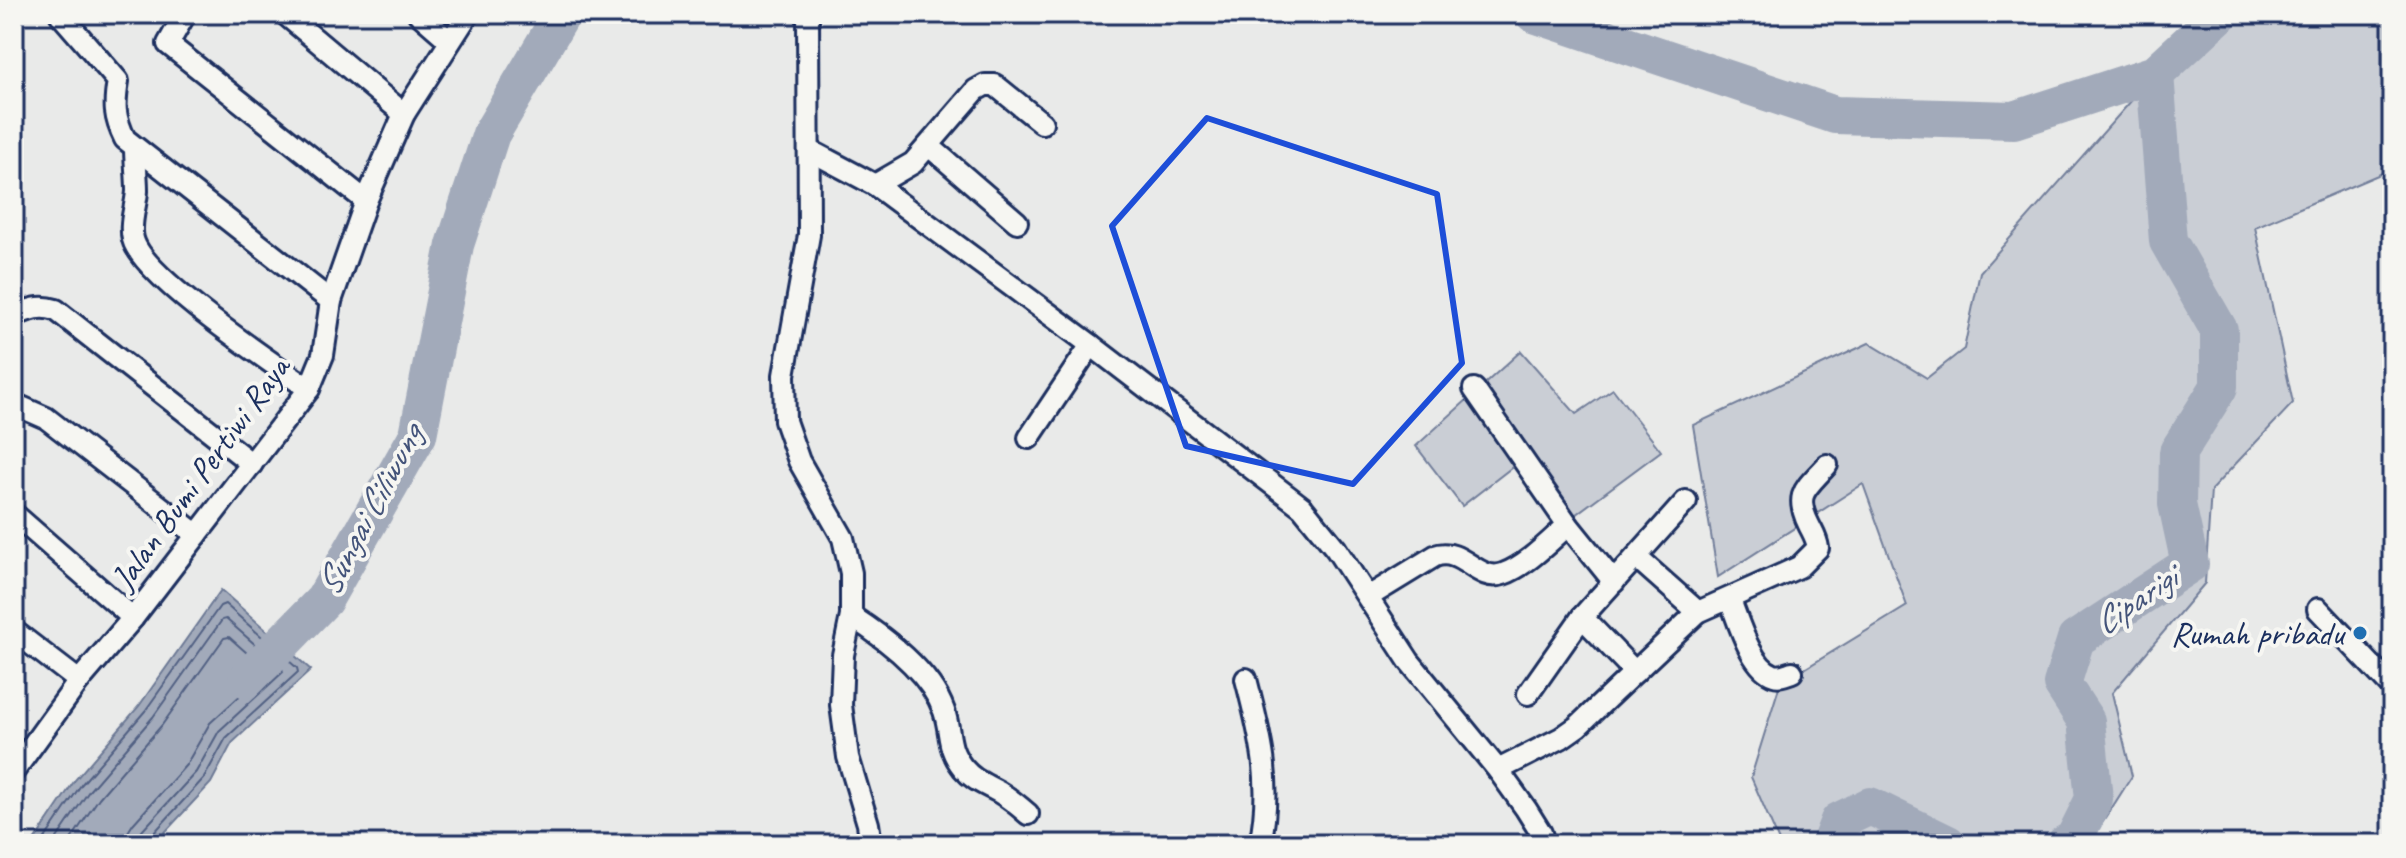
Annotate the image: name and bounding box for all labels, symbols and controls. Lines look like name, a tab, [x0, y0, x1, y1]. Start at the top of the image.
street label: Jalan Bumi Pertiwi Raya	[100, 346, 301, 599]
water label: Sungai Ciliwung	[305, 412, 436, 603]
water label: Ciparigi	[2084, 551, 2192, 645]
place label: Rumah pribadu	[2171, 612, 2346, 655]
marker: Rumah pribadu	[2351, 624, 2369, 642]

